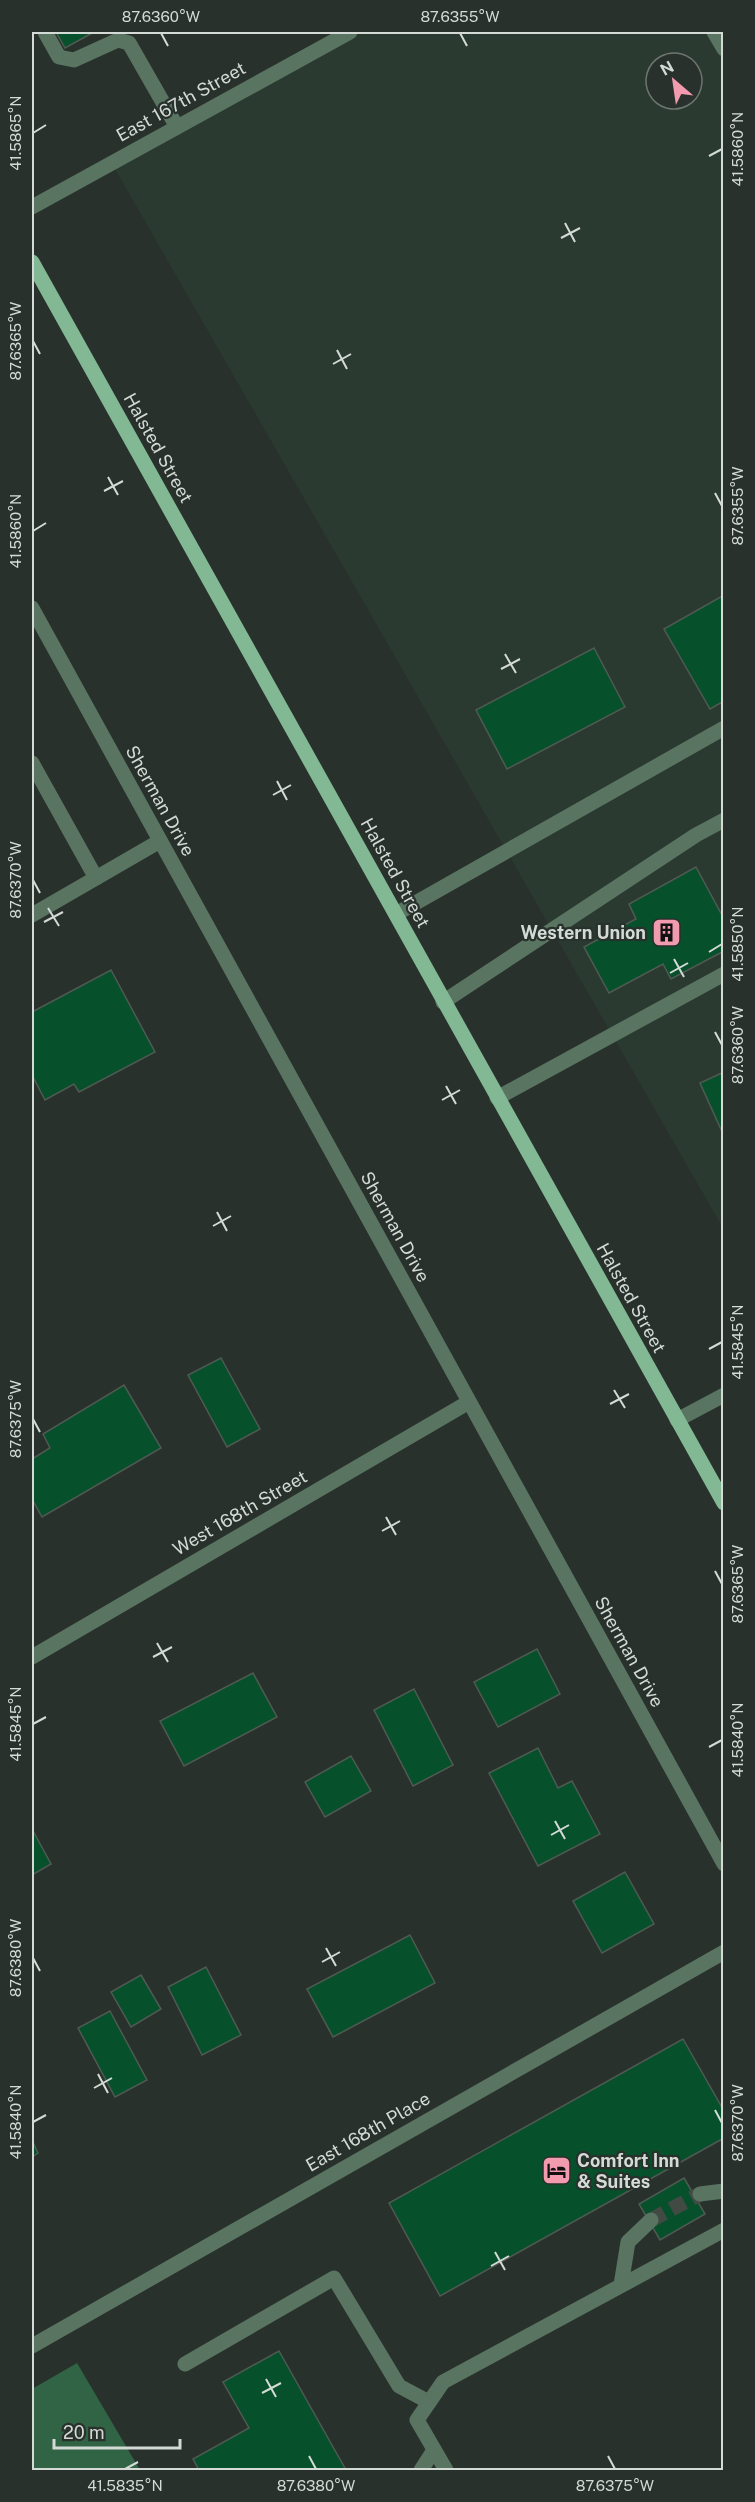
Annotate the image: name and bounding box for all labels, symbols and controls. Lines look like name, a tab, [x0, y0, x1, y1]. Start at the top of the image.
text: 87.6360°W	[122, 8, 200, 25]
text: 87.6355°W	[420, 8, 500, 25]
north arrow	[644, 51, 704, 111]
street label: East 167th Street	[112, 57, 249, 146]
text: N	[657, 57, 677, 80]
text: 41.5865°N	[7, 95, 24, 171]
text: 41.5860°N	[729, 112, 746, 186]
text: 87.6365°W	[7, 302, 24, 380]
street label: Halsted Street	[120, 389, 197, 506]
text: 87.6355°W	[729, 466, 746, 546]
text: 41.5860°N	[7, 494, 24, 568]
street label: Sherman Drive	[121, 742, 199, 860]
street label: Halsted Street	[357, 814, 434, 931]
text: 87.6370°W	[7, 841, 24, 919]
text: 41.5850°N	[729, 906, 746, 982]
building icon: Western Union	[651, 917, 683, 949]
place label: Western Union	[521, 922, 646, 943]
text: 87.6360°W	[729, 1006, 746, 1084]
street label: Sherman Drive	[356, 1168, 434, 1286]
street label: Halsted Street	[593, 1239, 670, 1356]
text: 41.5845°N	[729, 1304, 746, 1380]
text: 87.6375°W	[7, 1380, 24, 1458]
street label: West 168th Street	[169, 1466, 310, 1559]
text: 87.6365°W	[729, 1545, 746, 1623]
street label: Sherman Drive	[590, 1593, 668, 1711]
text: 41.5845°N	[7, 1686, 24, 1762]
text: 41.5840°N	[729, 1702, 746, 1778]
text: 87.6380°W	[7, 1919, 24, 1997]
text: 41.5840°N	[7, 2084, 24, 2160]
text: 87.6370°W	[729, 2084, 746, 2162]
street label: East 168th Place	[302, 2088, 433, 2176]
place label: Comfort Inn & Suites	[577, 2150, 680, 2192]
hotel icon: Comfort Inn & Suites	[540, 2155, 572, 2187]
scale bar	[54, 2412, 180, 2450]
text: 20 m	[63, 2422, 105, 2443]
text: 41.5835°N	[87, 2477, 163, 2494]
text: 87.6380°W	[277, 2477, 355, 2494]
text: 87.6375°W	[576, 2477, 654, 2494]

